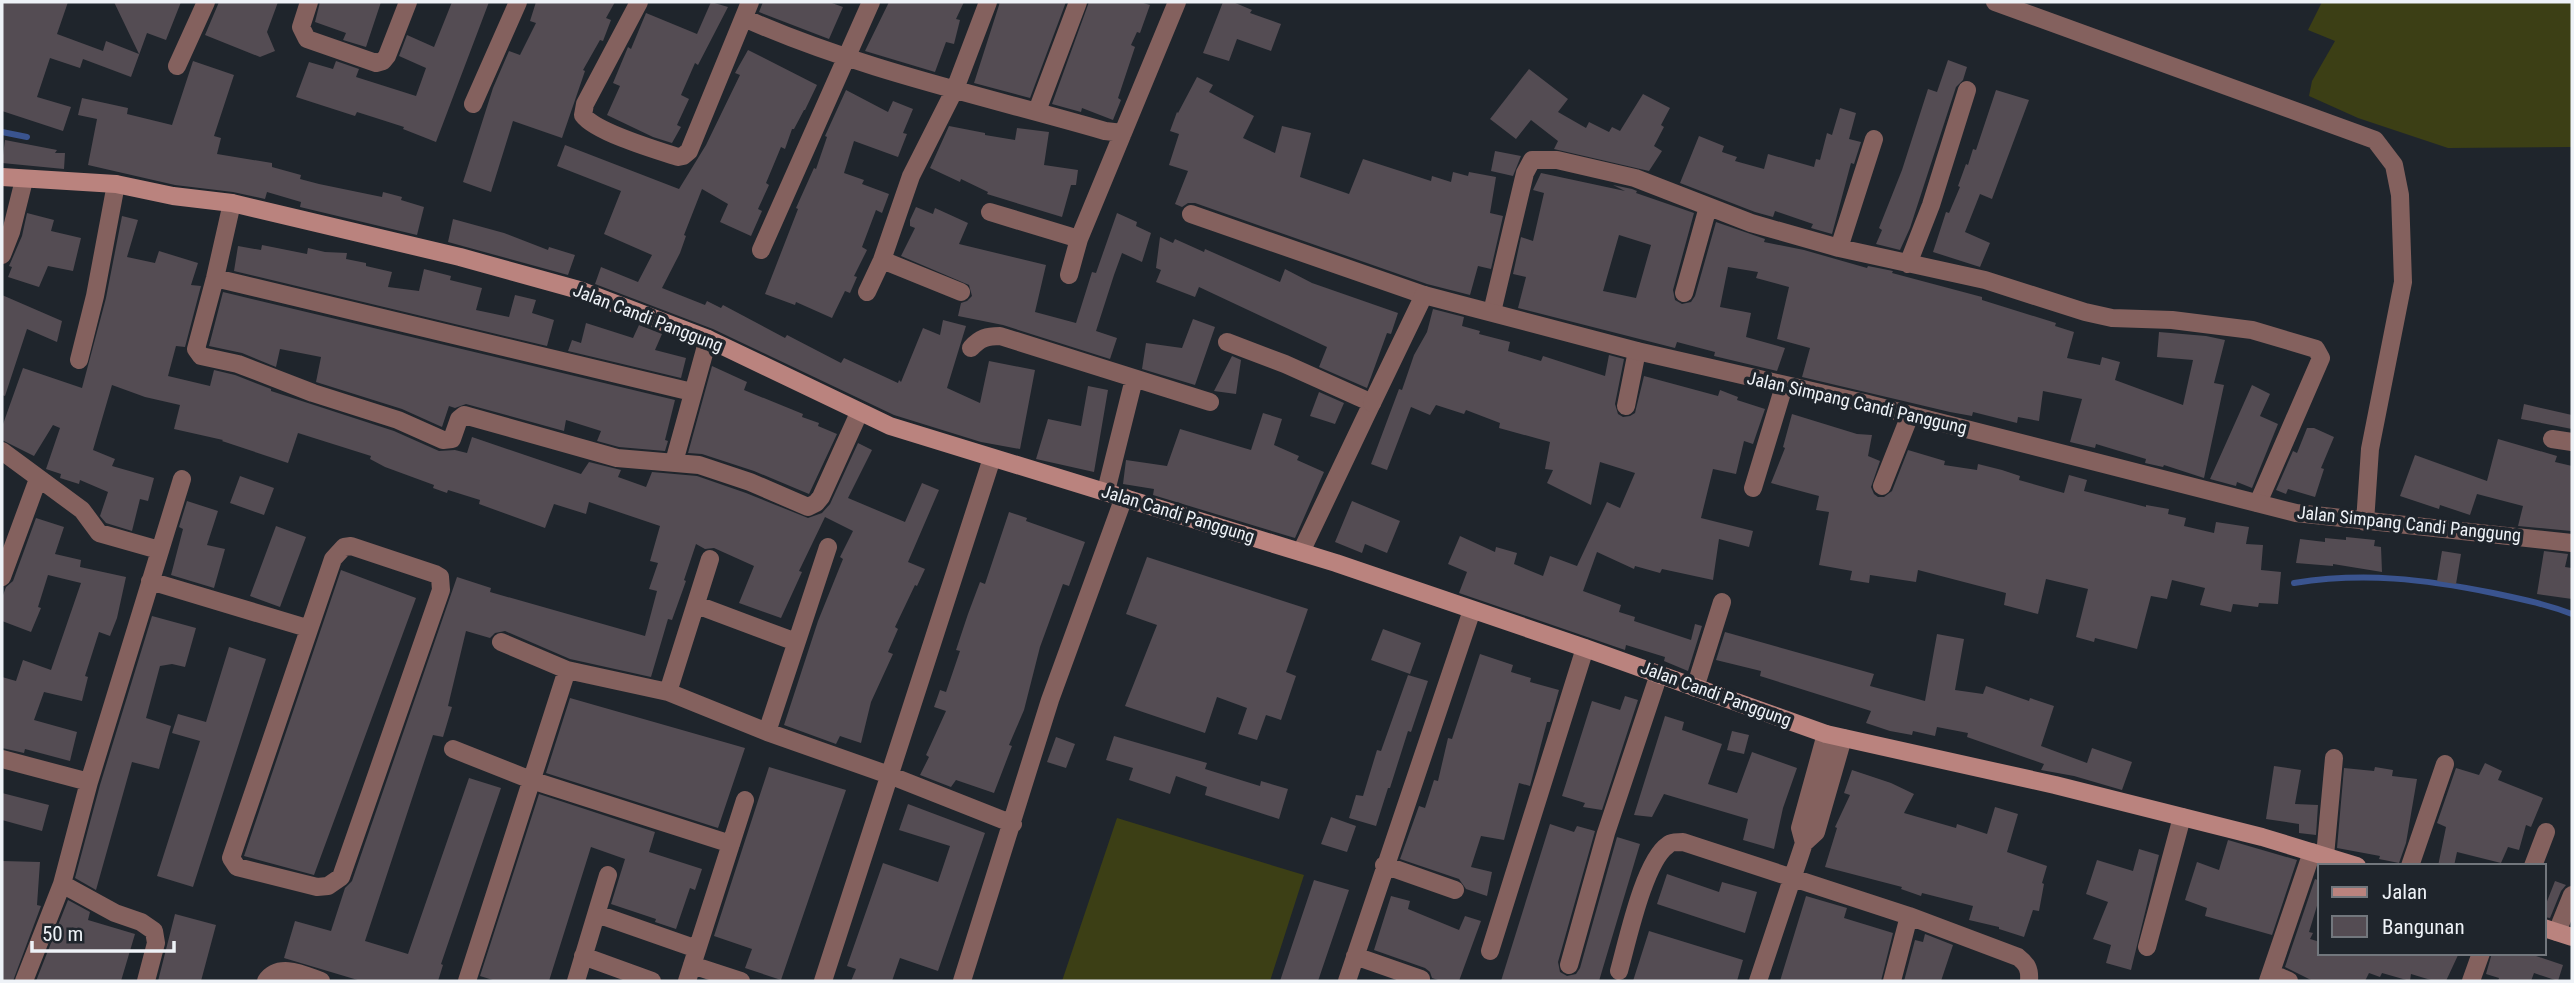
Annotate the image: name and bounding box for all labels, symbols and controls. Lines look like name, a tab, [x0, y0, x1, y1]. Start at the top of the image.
street label: Jalan Candi Panggung	[570, 279, 726, 356]
street label: Jalan Simpang Candi Panggung	[1745, 367, 1969, 438]
street label: Jalan Candi Panggung	[1099, 480, 1257, 547]
street label: Jalan Simpang Candi Panggung	[2296, 501, 2522, 546]
street label: Jalan Candi Panggung	[1638, 656, 1794, 731]
legend	[2318, 864, 2546, 955]
text: Jalan	[2382, 880, 2427, 904]
scale bar	[32, 909, 173, 953]
text: Bangunan	[2382, 915, 2465, 939]
text: 50 m	[42, 922, 83, 946]

